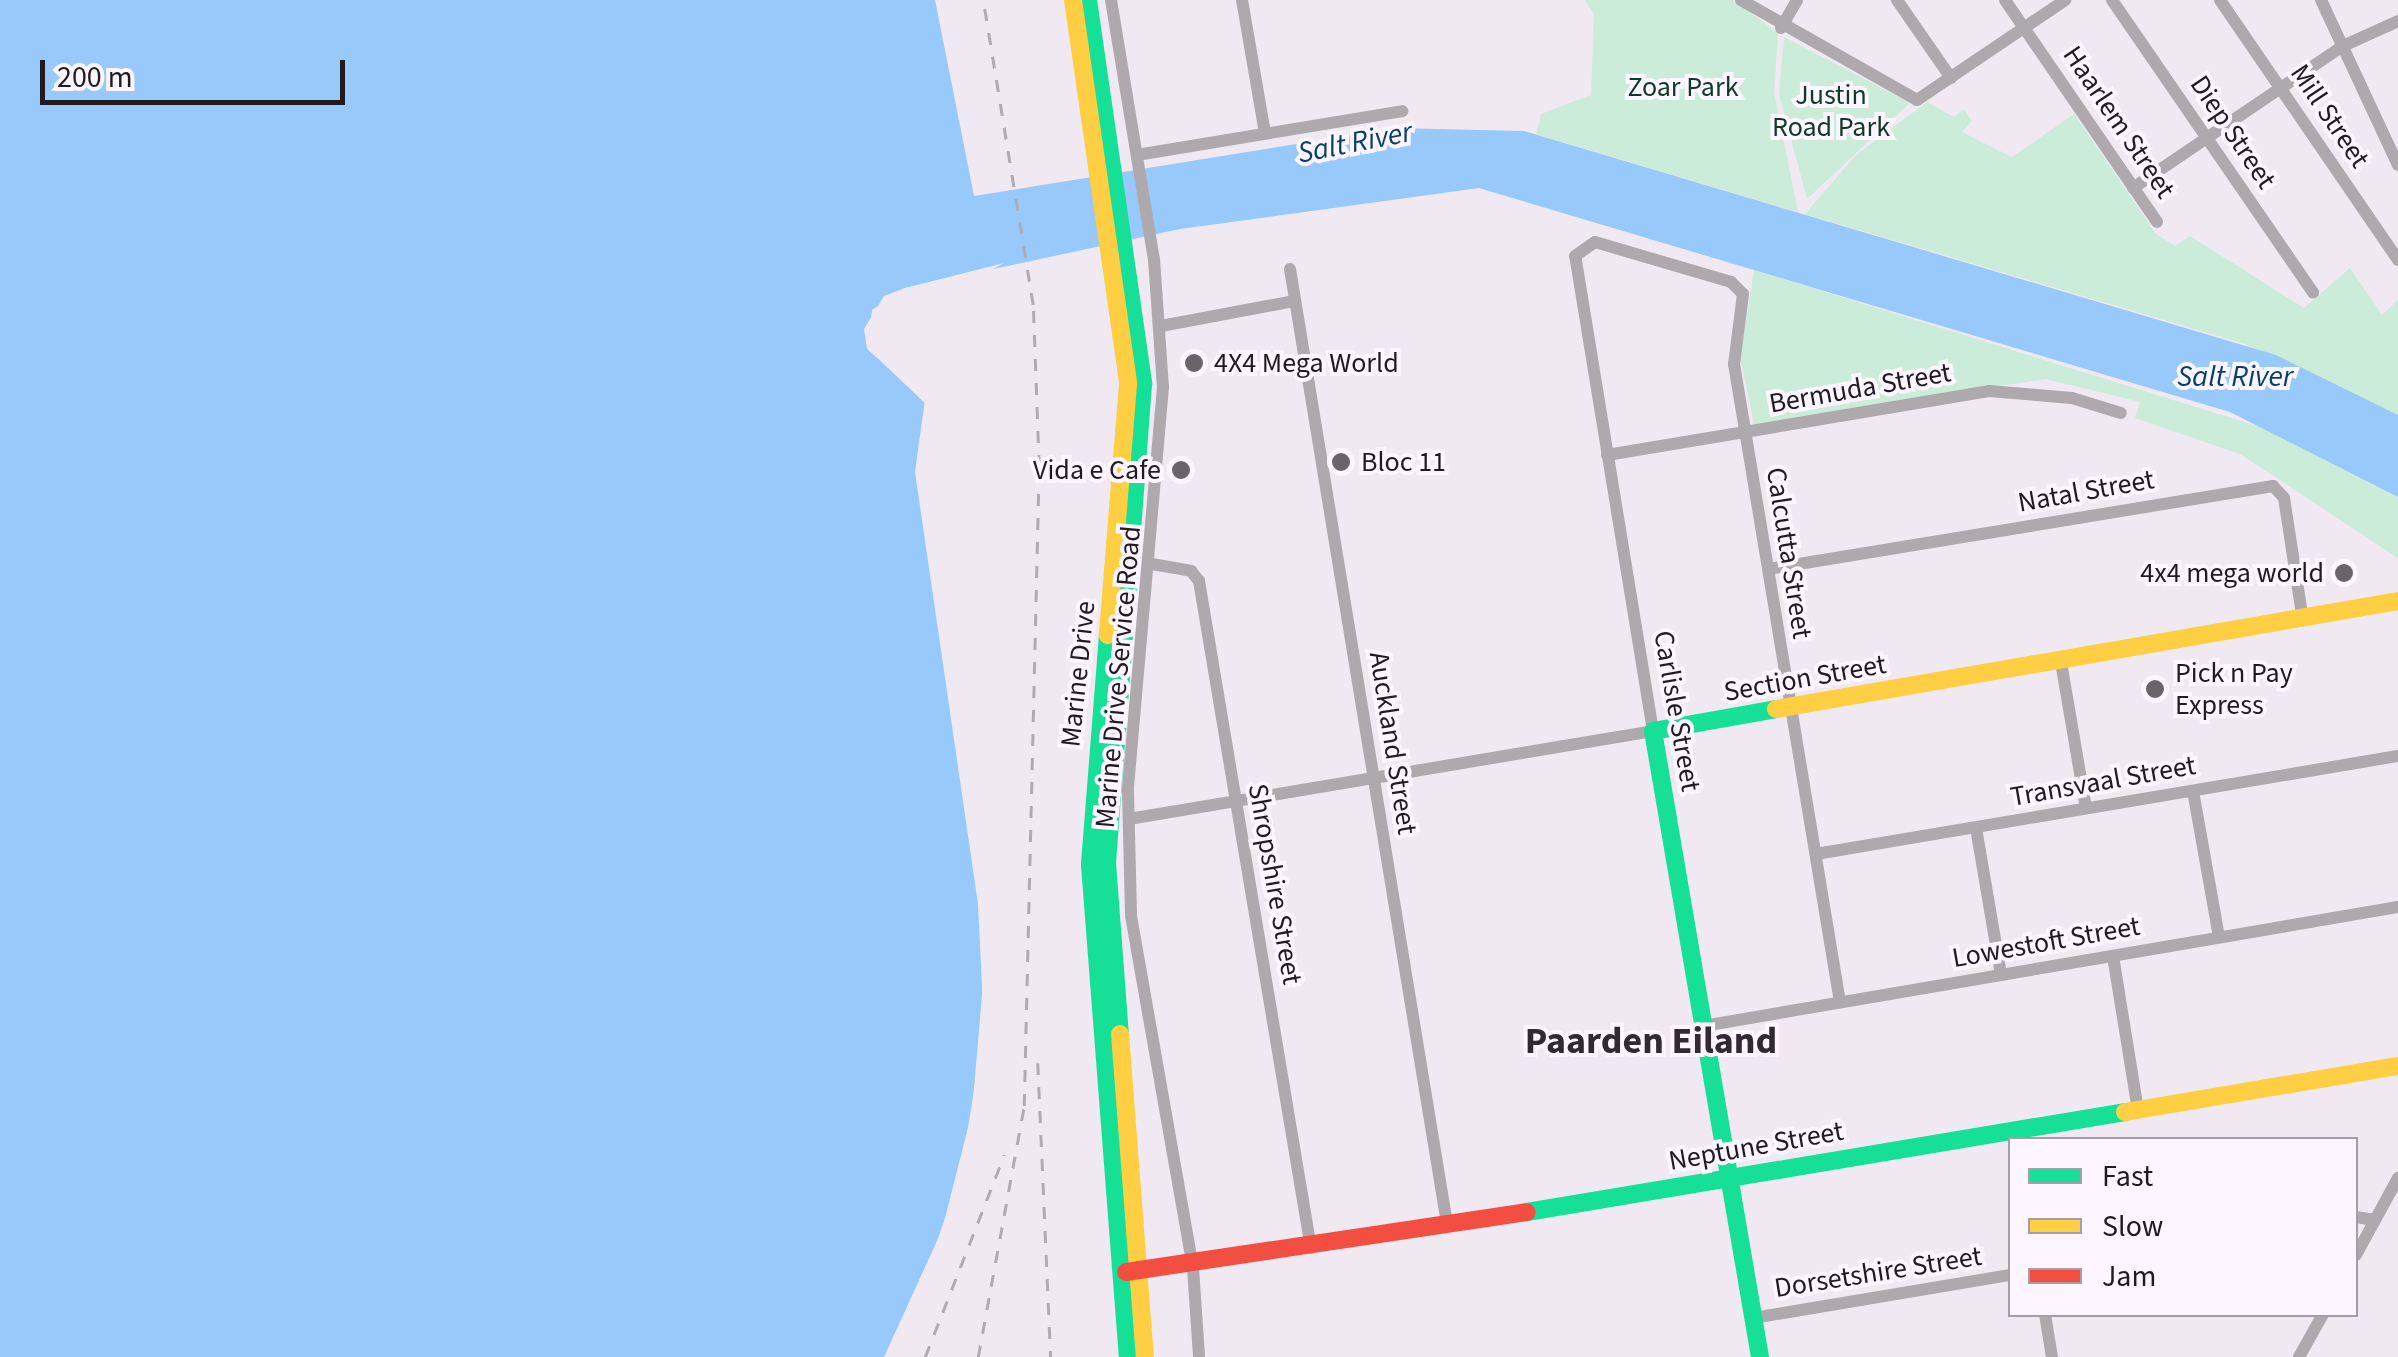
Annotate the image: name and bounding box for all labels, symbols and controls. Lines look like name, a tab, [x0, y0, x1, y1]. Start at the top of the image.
scale bar	[45, 40, 350, 102]
street label: Haarlem Street	[2056, 40, 2182, 204]
text: 200 m	[57, 56, 133, 99]
street label: Mill Street	[2283, 58, 2377, 174]
street label: Diep Street	[2183, 69, 2283, 195]
park label: Zoar Park	[1627, 70, 1739, 104]
park label: Justin Road Park	[1772, 78, 1890, 144]
water label: Salt River	[1295, 114, 1415, 172]
place label: 4X4 Mega World	[1214, 346, 1399, 380]
marker: 4X4 Mega World	[1183, 352, 1205, 374]
street label: Bermuda Street	[1767, 355, 1953, 421]
water label: Salt River	[2177, 359, 2293, 395]
place label: Bloc 11	[1361, 445, 1446, 479]
marker: Bloc 11	[1330, 451, 1352, 473]
place label: Vida e Cafe	[1033, 453, 1161, 487]
marker: Vida e Cafe	[1170, 459, 1192, 481]
street label: Natal Street	[2015, 462, 2157, 520]
street label: Calcutta Street	[1759, 465, 1819, 641]
street label: Marine Drive Service Road	[1088, 525, 1148, 829]
place label: 4x4 mega world	[2140, 556, 2324, 590]
marker: 4x4 mega world	[2333, 562, 2355, 584]
street label: Marine Drive	[1054, 599, 1102, 749]
street label: Carlisle Street	[1646, 628, 1708, 794]
street label: Section Street	[1721, 647, 1889, 709]
street label: Auckland Street	[1362, 649, 1424, 837]
place label: Pick n Pay Express	[2175, 656, 2293, 722]
marker: Pick n Pay Express	[2144, 678, 2166, 700]
street label: Transvaal Street	[2008, 748, 2198, 814]
street label: Shropshire Street	[1241, 781, 1309, 987]
street label: Lowestoft Street	[1950, 909, 2142, 975]
district label: Paarden Eiland	[1525, 1019, 1777, 1065]
street label: Neptune Street	[1666, 1114, 1846, 1178]
legend	[2008, 1137, 2358, 1317]
text: Fast	[2102, 1155, 2153, 1198]
text: Slow	[2102, 1205, 2163, 1248]
street label: Dorsetshire Street	[1772, 1239, 1984, 1305]
text: Jam	[2102, 1255, 2156, 1298]

